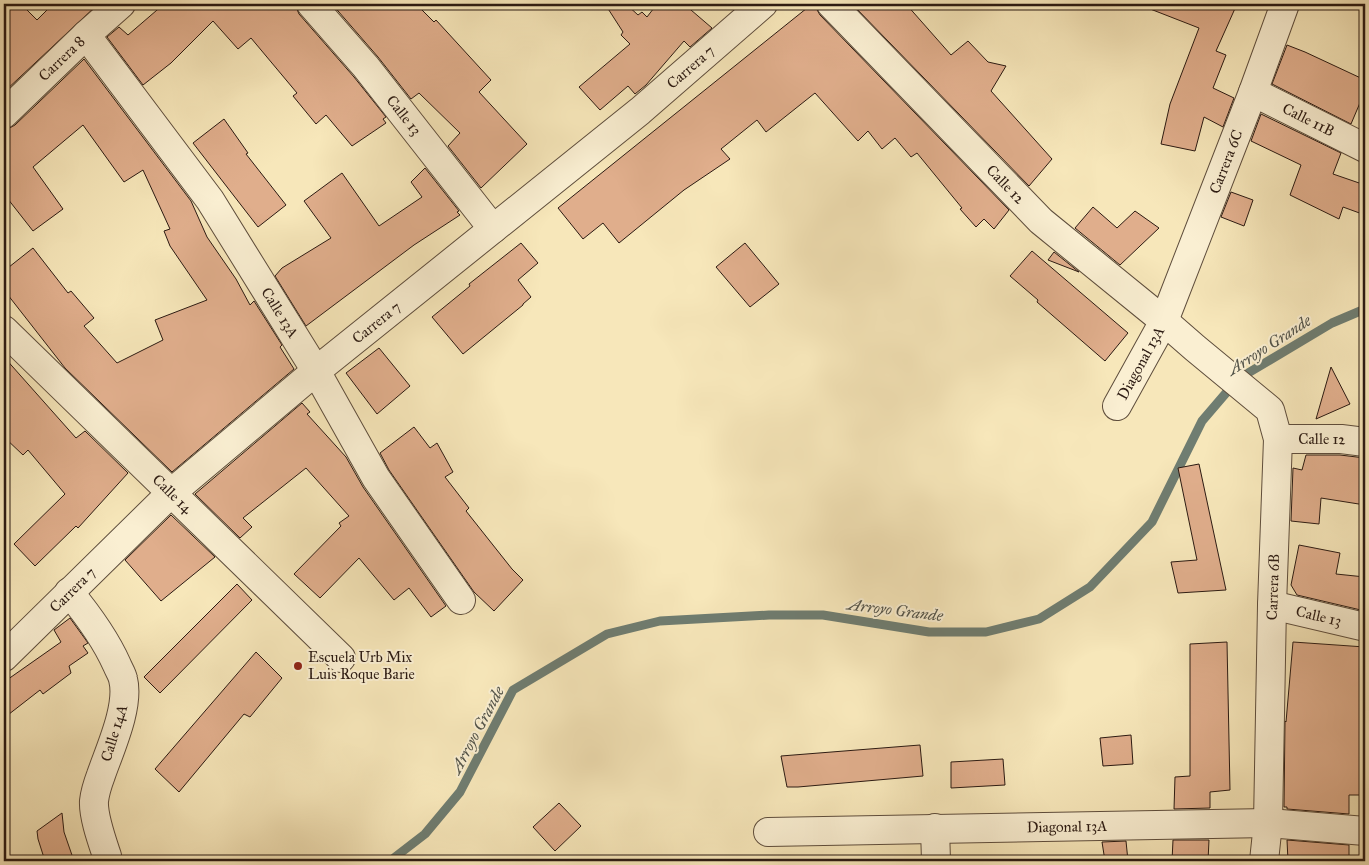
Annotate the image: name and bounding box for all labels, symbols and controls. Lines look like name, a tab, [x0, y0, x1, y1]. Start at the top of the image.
street label: Carrera 8	[35, 32, 88, 85]
street label: Carrera 7	[663, 41, 718, 93]
street label: Calle 13	[383, 92, 425, 139]
street label: Calle 11B	[1279, 99, 1338, 140]
street label: Carrera 6C	[1205, 127, 1246, 196]
street label: Calle 12	[983, 161, 1029, 208]
street label: Calle 13A	[257, 284, 302, 341]
street label: Carrera 7	[348, 298, 404, 347]
water label: Arroyo Grande	[1222, 310, 1315, 380]
street label: Diagonal 13A	[1113, 323, 1168, 403]
street label: Calle 12	[1298, 430, 1347, 449]
street label: Calle 14	[149, 471, 197, 518]
street label: Carrera 6B	[1263, 553, 1283, 621]
street label: Carrera 7	[46, 563, 99, 616]
water label: Arroyo Grande	[844, 594, 945, 625]
street label: Calle 13	[1294, 602, 1343, 630]
place label: Escuela Urb Mix Luis Roque Barie	[308, 648, 415, 684]
marker: Escuela Urb Mix Luis Roque Barie	[292, 660, 304, 672]
water label: Arroyo Grande	[445, 682, 508, 779]
street label: Calle 14A	[97, 702, 131, 764]
street label: Diagonal 13A	[1026, 817, 1108, 836]

